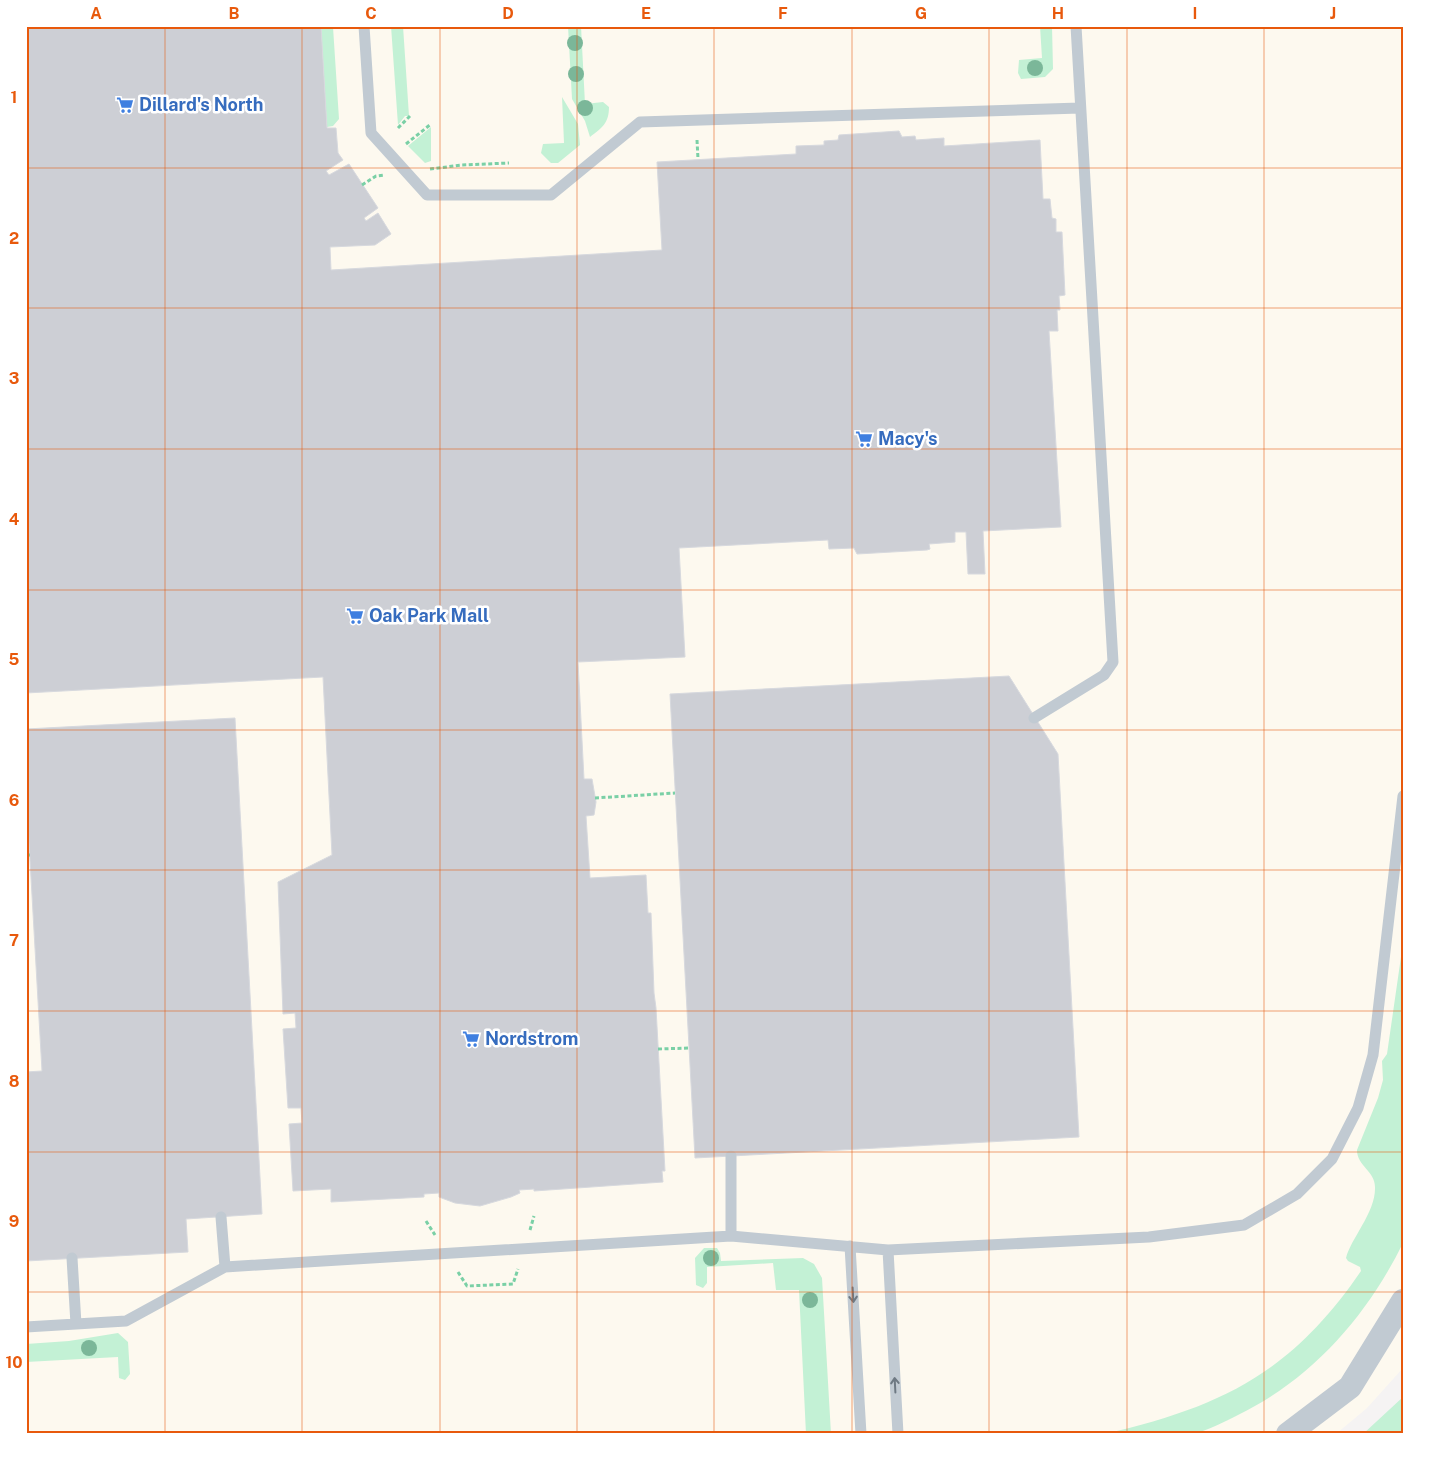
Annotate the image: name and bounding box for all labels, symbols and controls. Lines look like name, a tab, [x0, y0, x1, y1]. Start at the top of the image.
text: A	[90, 4, 102, 23]
text: B	[229, 4, 240, 23]
text: C	[365, 4, 377, 23]
text: D	[502, 4, 514, 23]
text: E	[641, 4, 651, 23]
text: F	[778, 4, 788, 23]
text: G	[915, 4, 927, 23]
text: H	[1052, 4, 1064, 23]
text: I	[1193, 4, 1197, 23]
text: J	[1330, 4, 1336, 23]
text: 1	[11, 88, 17, 107]
place label: Dillard's North	[139, 94, 263, 115]
supermarket icon: Dillard's North	[115, 95, 135, 115]
text: 2	[9, 229, 19, 248]
text: 3	[9, 369, 19, 388]
place label: Macy's	[878, 428, 937, 449]
supermarket icon: Macy's	[854, 429, 874, 449]
text: 4	[9, 510, 20, 529]
place label: Oak Park Mall	[369, 605, 489, 626]
supermarket icon: Oak Park Mall	[345, 606, 365, 626]
text: 5	[9, 650, 20, 669]
text: 6	[9, 791, 19, 810]
text: 7	[9, 931, 19, 950]
place label: Nordstrom	[485, 1028, 578, 1049]
supermarket icon: Nordstrom	[461, 1029, 481, 1049]
text: 8	[9, 1072, 20, 1091]
text: 9	[9, 1212, 19, 1231]
one-way arrow	[848, 1286, 857, 1302]
text: 10	[5, 1353, 23, 1372]
one-way arrow	[891, 1377, 900, 1393]

